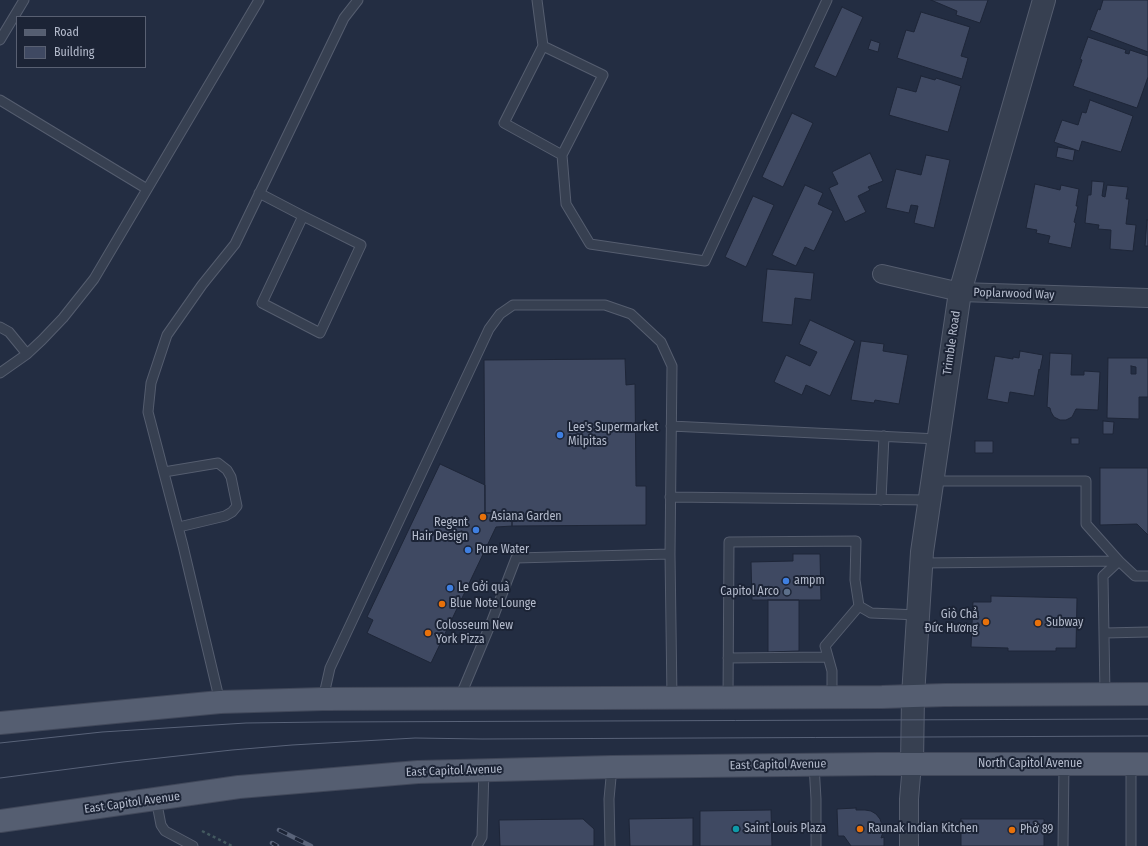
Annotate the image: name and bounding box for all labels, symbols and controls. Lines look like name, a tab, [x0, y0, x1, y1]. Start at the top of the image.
legend	[16, 16, 146, 68]
text: Road	[54, 25, 79, 39]
text: Building	[54, 45, 94, 59]
street label: Poplarwood Way	[973, 285, 1055, 303]
street label: Trimble Road	[940, 310, 964, 376]
place label: Lee's Supermarket Milpitas	[568, 421, 658, 449]
marker: Lee's Supermarket Milpitas	[555, 430, 565, 440]
place label: Asiana Garden	[491, 510, 562, 524]
marker: Asiana Garden	[478, 512, 488, 522]
place label: Regent Hair Design	[412, 516, 468, 544]
marker: Regent Hair Design	[471, 525, 481, 535]
place label: Pure Water	[476, 543, 529, 557]
marker: Pure Water	[463, 545, 473, 555]
place label: ampm	[794, 574, 825, 588]
marker: ampm	[781, 576, 791, 586]
place label: Le Gởi quà	[458, 581, 510, 595]
marker: Le Gởi quà	[445, 583, 455, 593]
place label: Capitol Arco	[720, 585, 779, 599]
marker: Capitol Arco	[782, 587, 792, 597]
place label: Blue Note Lounge	[450, 597, 536, 611]
marker: Blue Note Lounge	[437, 599, 447, 609]
place label: Giò Chả Đức Hương	[924, 608, 978, 636]
place label: Subway	[1046, 616, 1083, 630]
marker: Giò Chả Đức Hương	[981, 617, 991, 627]
marker: Subway	[1033, 618, 1043, 628]
place label: Colosseum New York Pizza	[436, 619, 513, 647]
marker: Colosseum New York Pizza	[423, 628, 433, 638]
street label: East Capitol Avenue	[730, 757, 826, 773]
street label: North Capitol Avenue	[978, 757, 1082, 771]
street label: East Capitol Avenue	[406, 762, 502, 780]
street label: East Capitol Avenue	[83, 789, 181, 817]
place label: Saint Louis Plaza	[744, 822, 826, 836]
place label: Raunak Indian Kitchen	[868, 822, 978, 836]
place label: Phở 89	[1020, 823, 1053, 837]
marker: Saint Louis Plaza	[731, 824, 741, 834]
marker: Raunak Indian Kitchen	[855, 824, 865, 834]
marker: Phở 89	[1007, 825, 1017, 835]

